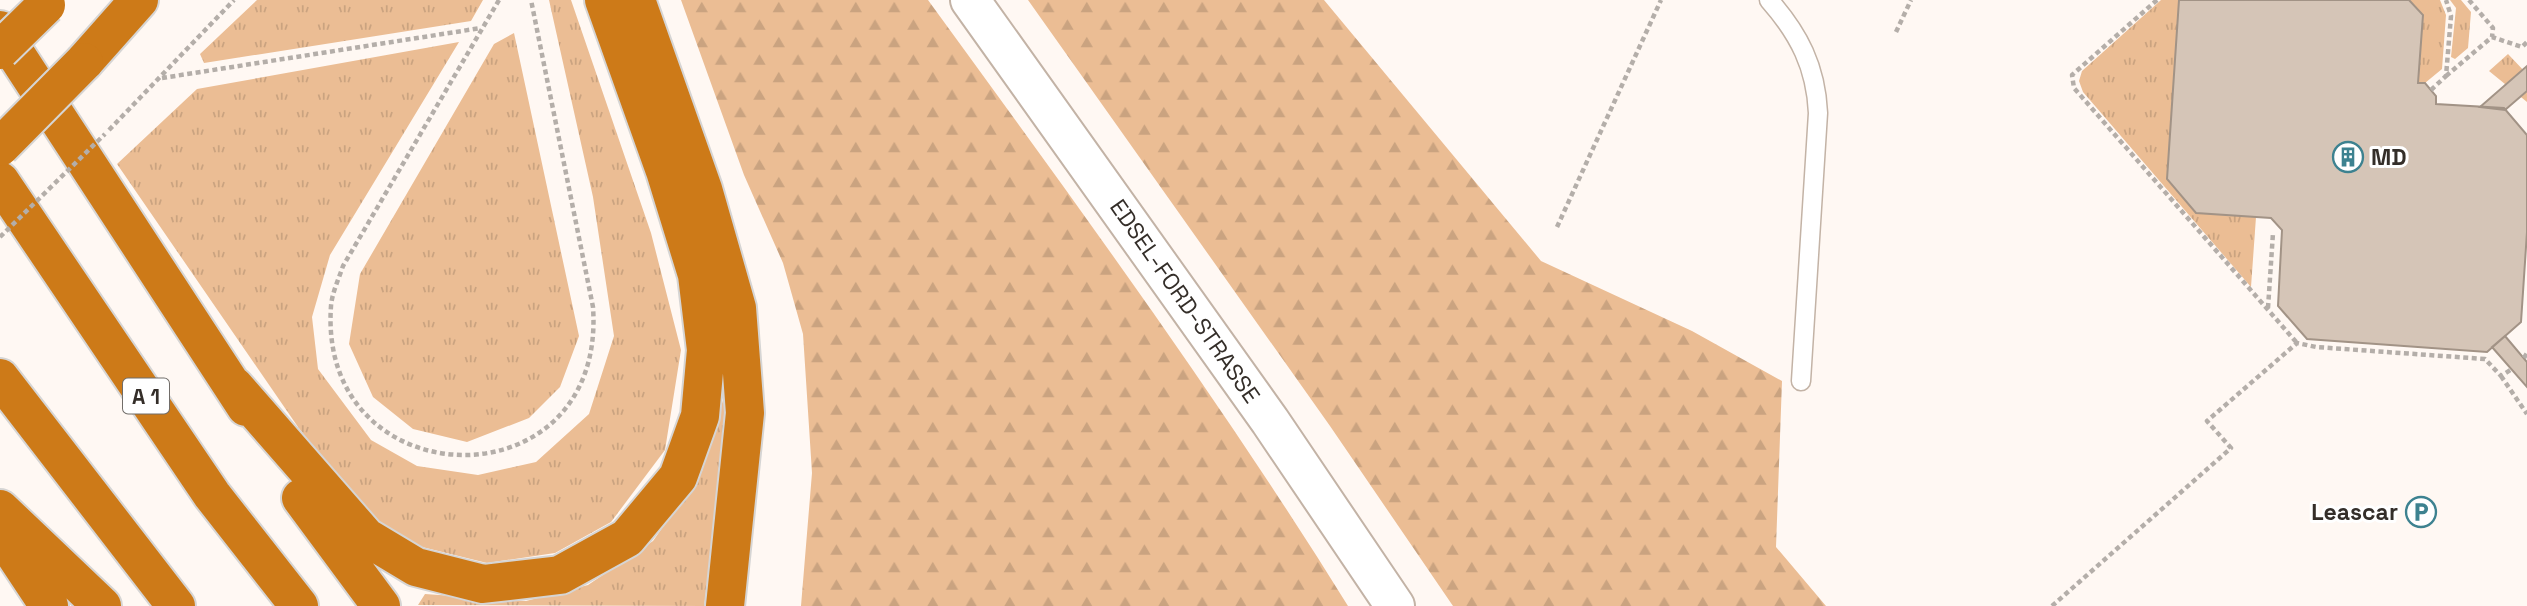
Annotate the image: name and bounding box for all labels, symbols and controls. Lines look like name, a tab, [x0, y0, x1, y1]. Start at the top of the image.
building icon: MD	[2331, 140, 2365, 174]
place label: MD	[2371, 142, 2407, 172]
street label: EDSEL-FORD-STRASSE	[1103, 193, 1267, 409]
road number: A 1	[123, 378, 169, 414]
parking icon: Leascar	[2404, 495, 2438, 529]
place label: Leascar	[2311, 497, 2398, 527]

